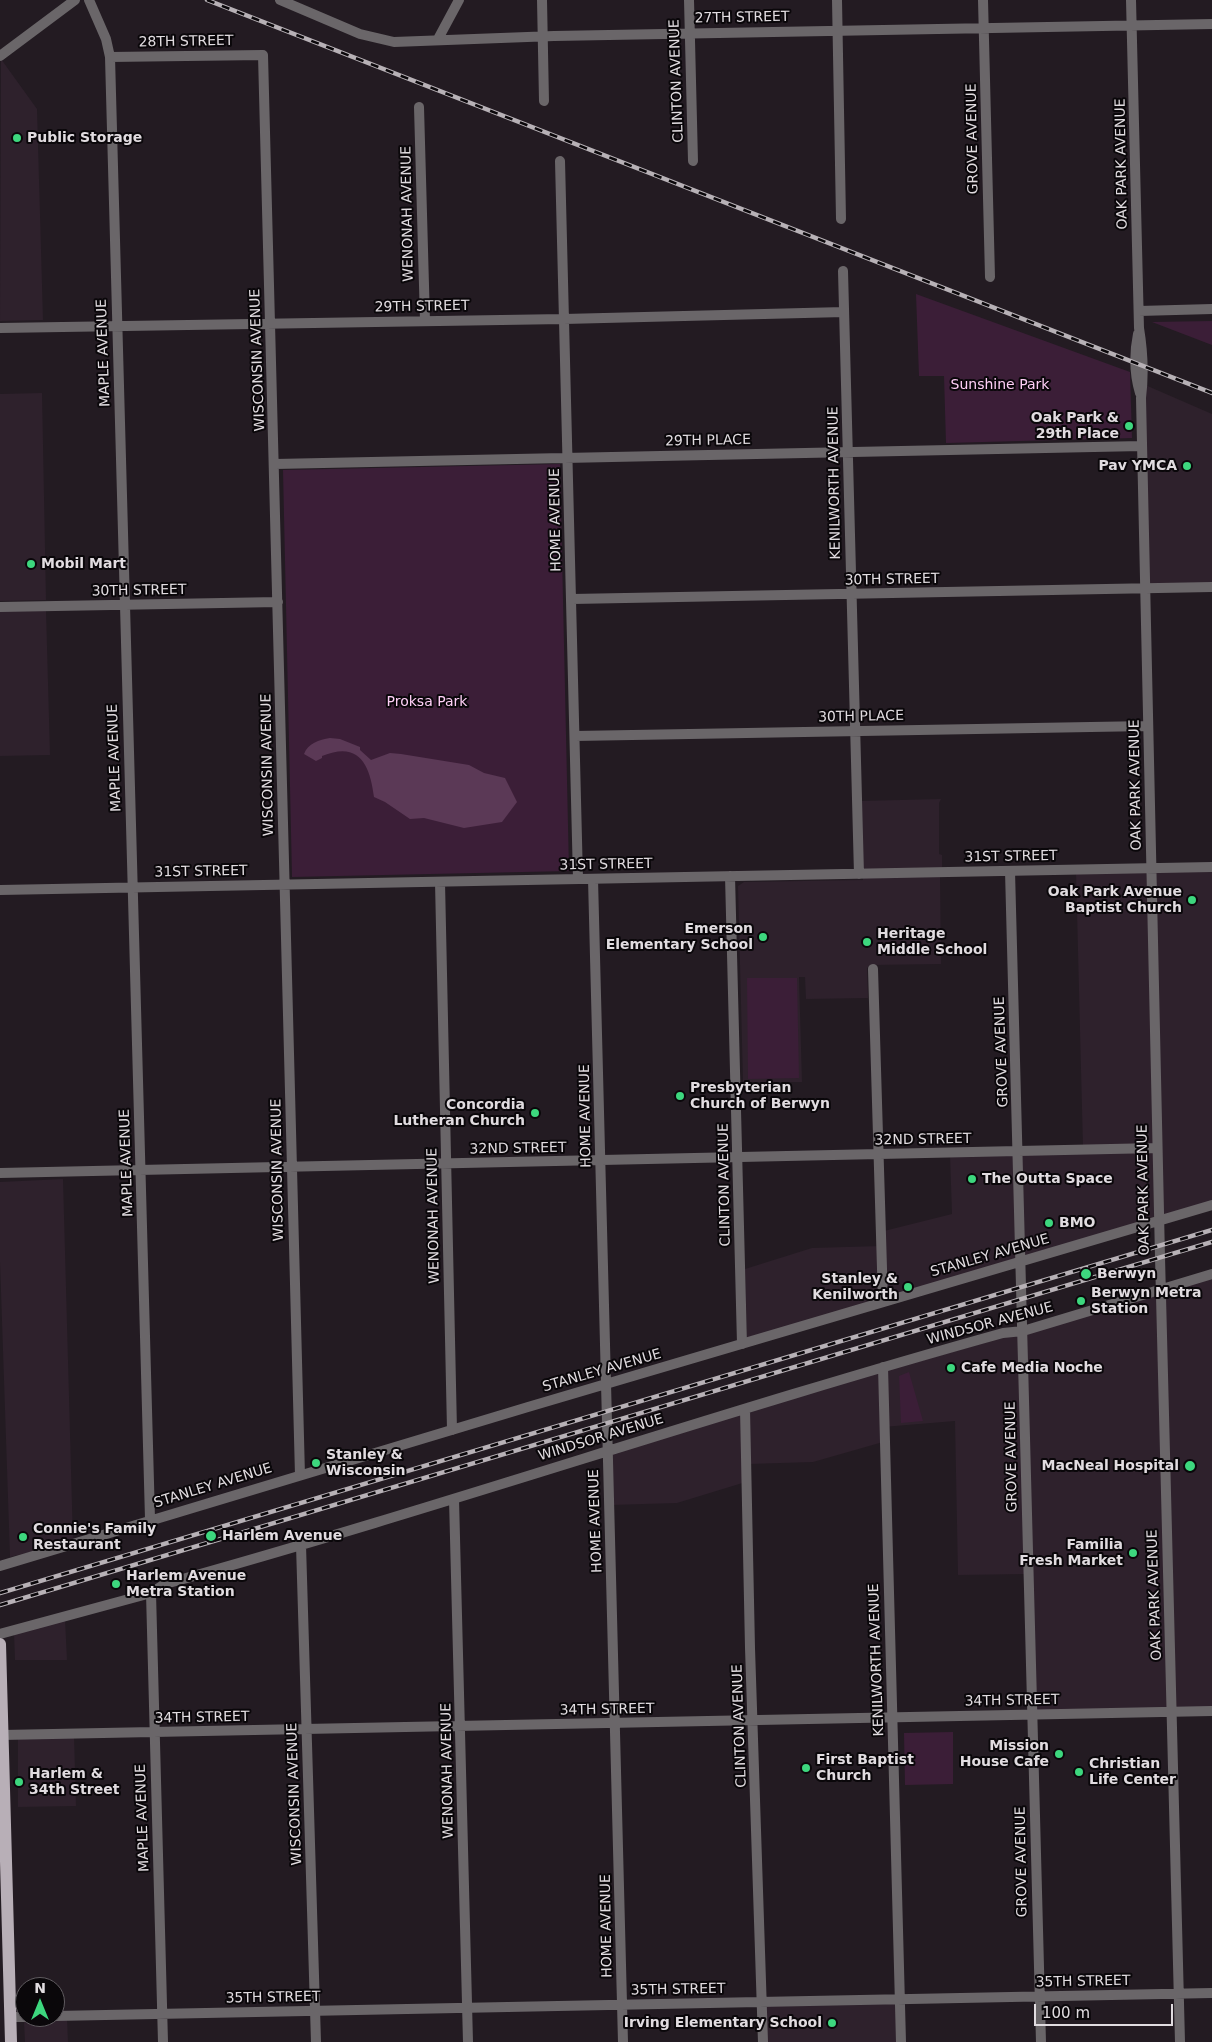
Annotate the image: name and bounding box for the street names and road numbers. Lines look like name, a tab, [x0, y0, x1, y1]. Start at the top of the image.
street label: 27TH STREET	[694, 9, 790, 27]
street label: CLINTON AVENUE	[666, 19, 688, 143]
street label: 28TH STREET	[138, 33, 234, 51]
street label: GROVE AVENUE	[964, 83, 982, 195]
street label: OAK PARK AVENUE	[1112, 98, 1132, 230]
street label: WENONAH AVENUE	[398, 146, 418, 282]
street label: WISCONSIN AVENUE	[247, 288, 269, 432]
street label: 29TH STREET	[374, 298, 470, 316]
street label: MAPLE AVENUE	[94, 299, 114, 407]
street label: KENILWORTH AVENUE	[825, 406, 845, 560]
street label: 29TH PLACE	[665, 432, 751, 450]
street label: HOME AVENUE	[547, 468, 565, 572]
street label: 30TH STREET	[844, 571, 940, 589]
street label: 30TH STREET	[91, 582, 187, 600]
street label: WISCONSIN AVENUE	[258, 693, 278, 837]
street label: MAPLE AVENUE	[105, 704, 125, 812]
street label: 30TH PLACE	[818, 708, 904, 726]
street label: OAK PARK AVENUE	[1126, 719, 1146, 851]
street label: 31ST STREET	[964, 848, 1058, 866]
street label: 31ST STREET	[559, 856, 653, 874]
street label: 31ST STREET	[154, 863, 248, 881]
street label: GROVE AVENUE	[992, 996, 1012, 1108]
street label: HOME AVENUE	[577, 1064, 595, 1168]
street label: WISCONSIN AVENUE	[268, 1098, 288, 1242]
street label: MAPLE AVENUE	[117, 1109, 137, 1217]
street label: CLINTON AVENUE	[716, 1123, 734, 1247]
street label: OAK PARK AVENUE	[1134, 1124, 1154, 1256]
street label: 32ND STREET	[874, 1131, 972, 1149]
street label: 32ND STREET	[469, 1140, 567, 1158]
street label: WENONAH AVENUE	[424, 1148, 444, 1284]
street label: STANLEY AVENUE	[929, 1231, 1051, 1281]
street label: WINDSOR AVENUE	[925, 1299, 1055, 1349]
street label: STANLEY AVENUE	[541, 1346, 663, 1396]
street label: GROVE AVENUE	[1003, 1401, 1021, 1513]
street label: WINDSOR AVENUE	[536, 1411, 666, 1465]
street label: STANLEY AVENUE	[152, 1460, 274, 1512]
street label: HOME AVENUE	[586, 1469, 606, 1573]
street label: OAK PARK AVENUE	[1144, 1529, 1166, 1661]
street label: KENILWORTH AVENUE	[866, 1583, 888, 1737]
street label: CLINTON AVENUE	[729, 1664, 751, 1788]
street label: 34TH STREET	[964, 1692, 1060, 1710]
street label: 34TH STREET	[559, 1701, 655, 1719]
street label: WENONAH AVENUE	[438, 1703, 458, 1839]
street label: 34TH STREET	[154, 1709, 250, 1727]
street label: WISCONSIN AVENUE	[284, 1722, 306, 1866]
street label: MAPLE AVENUE	[133, 1764, 153, 1872]
street label: GROVE AVENUE	[1013, 1806, 1031, 1918]
street label: HOME AVENUE	[598, 1874, 616, 1978]
street label: 35TH STREET	[1035, 1973, 1131, 1991]
street label: 35TH STREET	[630, 1981, 726, 1999]
street label: 35TH STREET	[225, 1989, 321, 2007]

